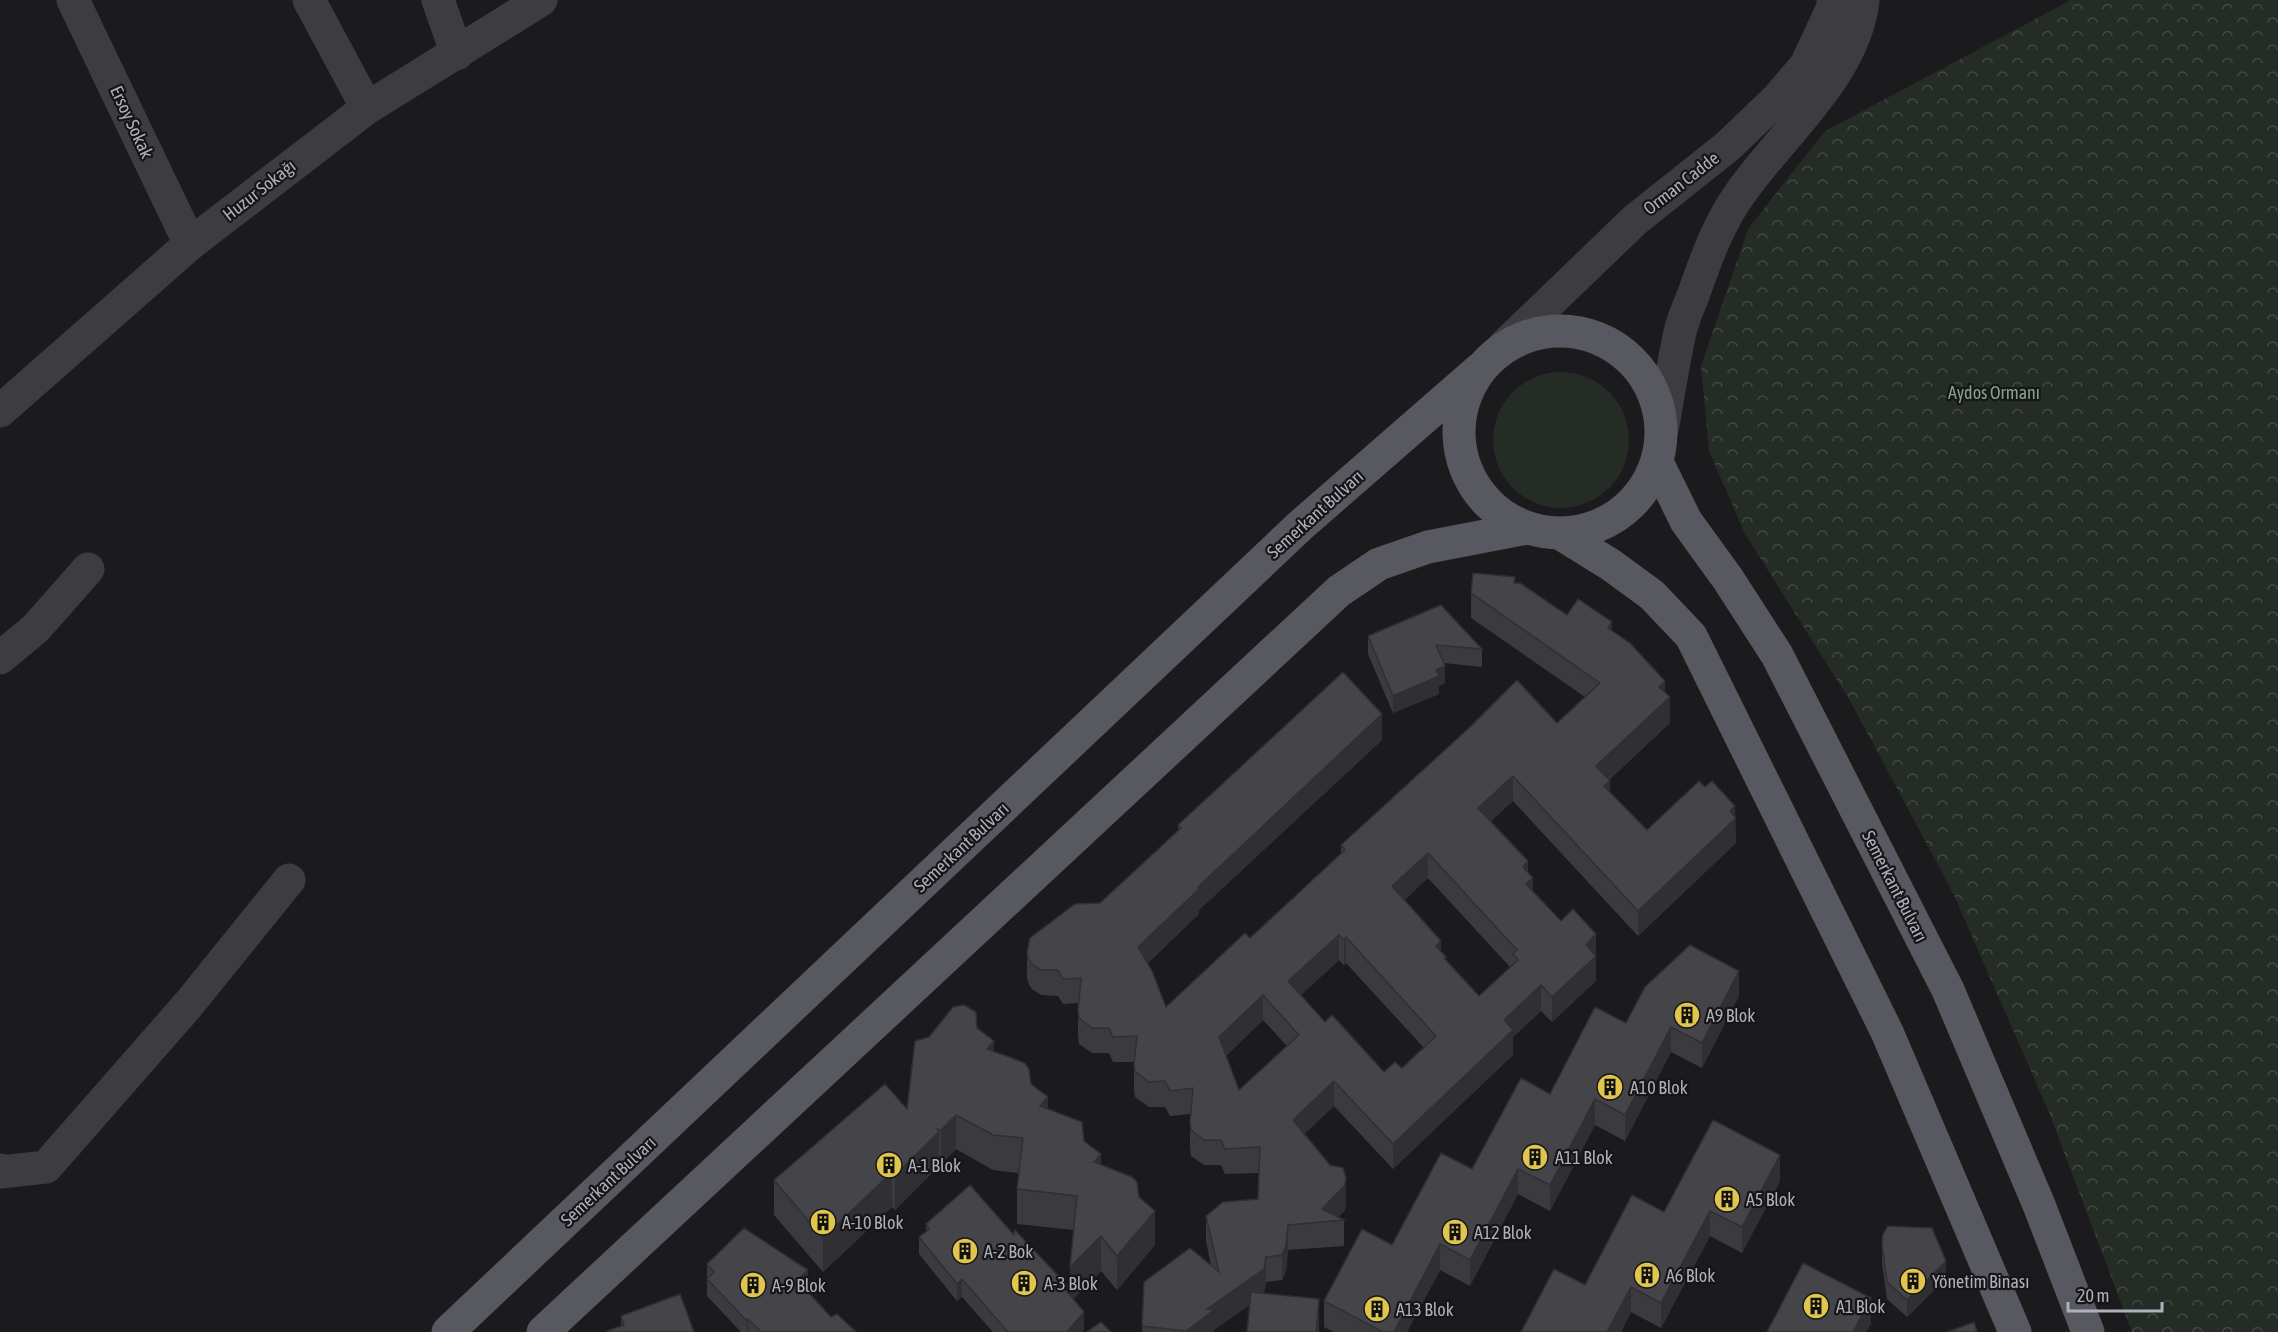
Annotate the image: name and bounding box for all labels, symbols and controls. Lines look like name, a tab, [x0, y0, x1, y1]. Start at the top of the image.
street label: Ersoy Sokak	[106, 82, 158, 162]
street label: Orman Cadde	[1639, 147, 1723, 219]
street label: Huzur Sokağı	[219, 155, 299, 225]
park label: Aydos Ormanı	[1948, 382, 2040, 403]
street label: Semerkant Bulvarı	[1263, 465, 1367, 563]
street label: Semerkant Bulvarı	[909, 798, 1013, 896]
street label: Semerkant Bulvarı	[1858, 827, 1932, 945]
building icon: A9 Blok	[1672, 1000, 1702, 1030]
place label: A9 Blok	[1706, 1005, 1755, 1026]
building icon: A10 Blok	[1595, 1072, 1625, 1102]
place label: A10 Blok	[1630, 1077, 1688, 1098]
street label: Semerkant Bulvarı	[556, 1132, 660, 1230]
building icon: A11 Blok	[1520, 1142, 1550, 1172]
place label: A11 Blok	[1555, 1147, 1613, 1168]
building icon: A-1 Blok	[874, 1150, 904, 1180]
place label: A-1 Blok	[908, 1155, 961, 1176]
building icon: A5 Blok	[1712, 1184, 1742, 1214]
place label: A5 Blok	[1746, 1189, 1795, 1210]
building icon: A-10 Blok	[808, 1207, 838, 1237]
place label: A-10 Blok	[842, 1212, 903, 1233]
building icon: A12 Blok	[1440, 1217, 1470, 1247]
place label: A12 Blok	[1474, 1222, 1532, 1243]
building icon: A-2 Bok	[950, 1236, 980, 1266]
place label: A-2 Bok	[984, 1241, 1033, 1262]
building icon: A6 Blok	[1632, 1260, 1662, 1290]
place label: A6 Blok	[1666, 1265, 1715, 1286]
building icon: Yönetim Binası	[1898, 1266, 1928, 1296]
building icon: A-3 Blok	[1009, 1268, 1039, 1298]
building icon: A-9 Blok	[738, 1270, 768, 1300]
place label: Yönetim Binası	[1932, 1271, 2029, 1292]
place label: A-3 Blok	[1044, 1273, 1098, 1294]
place label: A-9 Blok	[772, 1275, 826, 1296]
scale bar	[2068, 1275, 2162, 1313]
text: 20 m	[2077, 1285, 2109, 1306]
building icon: A1 Blok	[1801, 1291, 1831, 1321]
building icon: A13 Blok	[1362, 1294, 1392, 1324]
place label: A1 Blok	[1836, 1296, 1885, 1317]
place label: A13 Blok	[1396, 1299, 1454, 1320]

